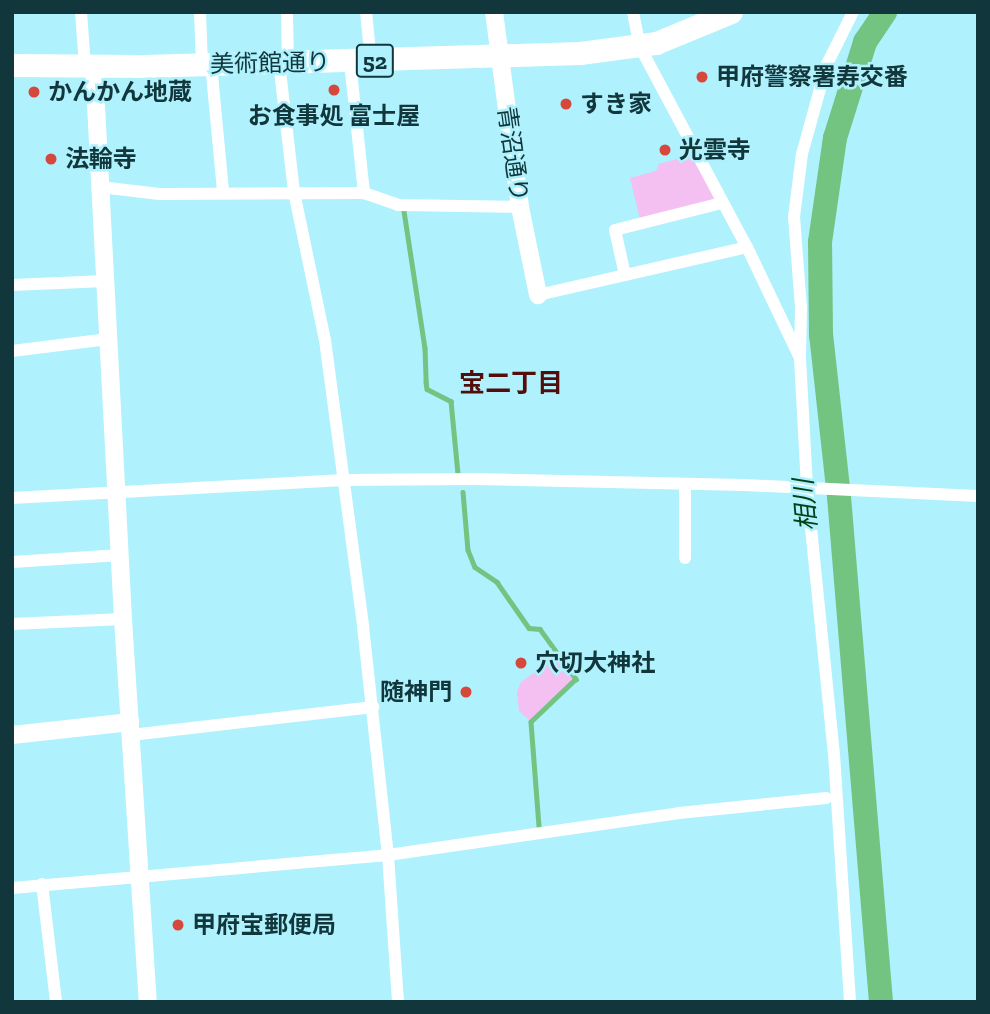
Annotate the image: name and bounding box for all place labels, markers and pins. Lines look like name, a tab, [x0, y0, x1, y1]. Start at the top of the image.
place label: 甲府警察署寿交番	[716, 63, 908, 91]
marker: 甲府警察署寿交番	[694, 69, 710, 85]
place label: かんかん地蔵	[48, 78, 192, 106]
marker: お食事処 富士屋	[326, 82, 342, 98]
marker: かんかん地蔵	[26, 84, 42, 100]
place label: すき家	[580, 90, 652, 118]
marker: すき家	[558, 96, 574, 112]
place label: お食事処 富士屋	[248, 102, 420, 130]
place label: 光雲寺	[679, 136, 751, 164]
marker: 光雲寺	[657, 142, 673, 158]
place label: 法輪寺	[65, 145, 137, 173]
marker: 法輪寺	[43, 151, 59, 167]
place label: 穴切大神社	[535, 649, 655, 677]
marker: 穴切大神社	[513, 655, 529, 671]
place label: 随神門	[380, 678, 452, 706]
marker: 随神門	[458, 684, 474, 700]
place label: 甲府宝郵便局	[192, 911, 336, 939]
marker: 甲府宝郵便局	[170, 917, 186, 933]

